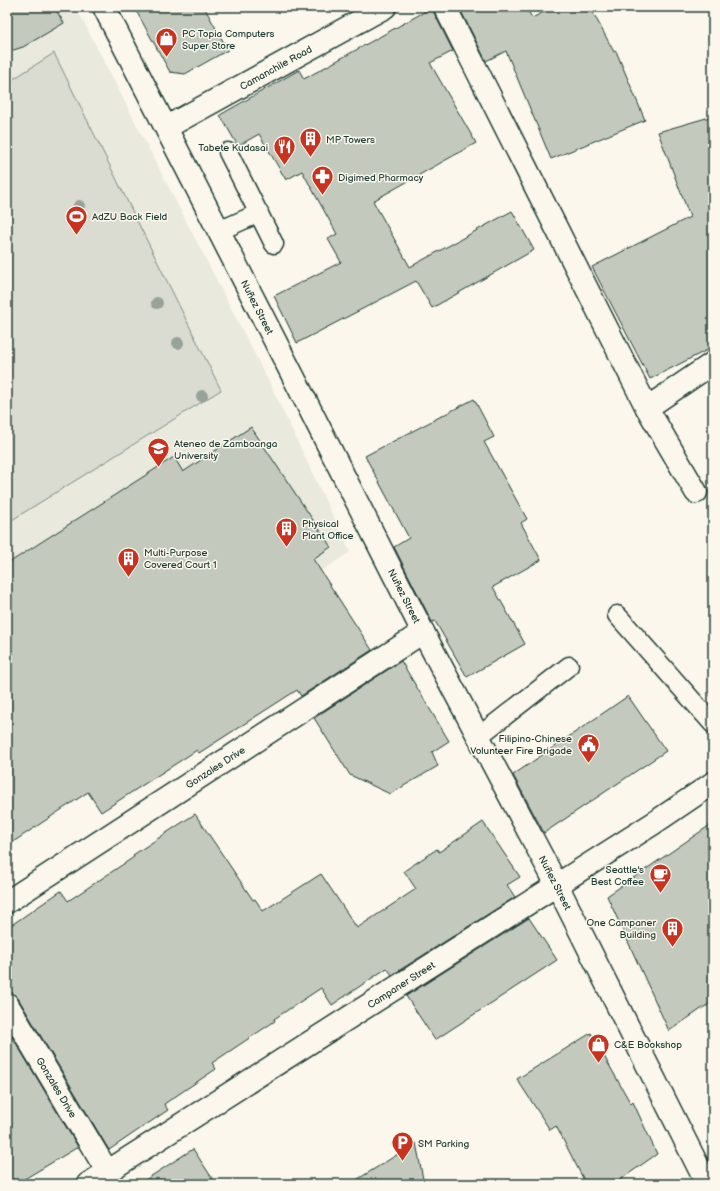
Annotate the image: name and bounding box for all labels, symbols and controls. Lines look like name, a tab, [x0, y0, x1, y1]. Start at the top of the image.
shop icon: PC Topia Computers Super Store	[154, 26, 180, 59]
place label: PC Topia Computers Super Store	[182, 28, 275, 52]
street label: Camanchile Road	[238, 43, 315, 93]
building icon: MP Towers	[298, 126, 324, 159]
restaurant icon: Tabete Kudasai	[271, 134, 297, 167]
place label: MP Towers	[326, 134, 375, 146]
place label: Tabete Kudasai	[198, 142, 268, 154]
pharmacy icon: Digimed Pharmacy	[310, 164, 336, 197]
place label: Digimed Pharmacy	[338, 172, 424, 184]
sports icon: AdZU Back Field	[63, 203, 89, 236]
place label: AdZU Back Field	[92, 211, 168, 223]
street label: Nuñez Street	[238, 278, 276, 337]
school or university icon: Ateneo de Zamboanga University	[146, 436, 172, 469]
place label: Ateneo de Zamboanga University	[174, 438, 278, 462]
building icon: Physical Plant Office	[273, 516, 299, 549]
place label: Physical Plant Office	[302, 518, 354, 542]
building icon: Multi-Purpose Covered Court 1	[116, 545, 142, 578]
place label: Multi-Purpose Covered Court 1	[144, 547, 217, 571]
street label: Nuñez Street	[385, 567, 422, 625]
public building icon: Filipino-Chinese Volunteer Fire Brigade	[575, 731, 601, 764]
place label: Filipino-Chinese Volunteer Fire Brigade	[470, 733, 572, 757]
street label: Gonzales Drive	[184, 744, 248, 792]
street label: Nuñez Street	[535, 854, 573, 912]
cafe icon: Seattle's Best Coffee	[647, 862, 673, 895]
place label: Seattle's Best Coffee	[591, 864, 644, 888]
building icon: One Campaner Building	[659, 915, 685, 948]
place label: One Campaner Building	[586, 917, 656, 941]
street label: Campaner Street	[365, 959, 437, 1011]
shop icon: C&E Bookshop	[585, 1031, 611, 1064]
place label: C&E Bookshop	[614, 1039, 682, 1051]
street label: Gonzales Drive	[33, 1055, 79, 1120]
parking icon: SM Parking	[389, 1130, 415, 1163]
place label: SM Parking	[418, 1138, 469, 1150]

